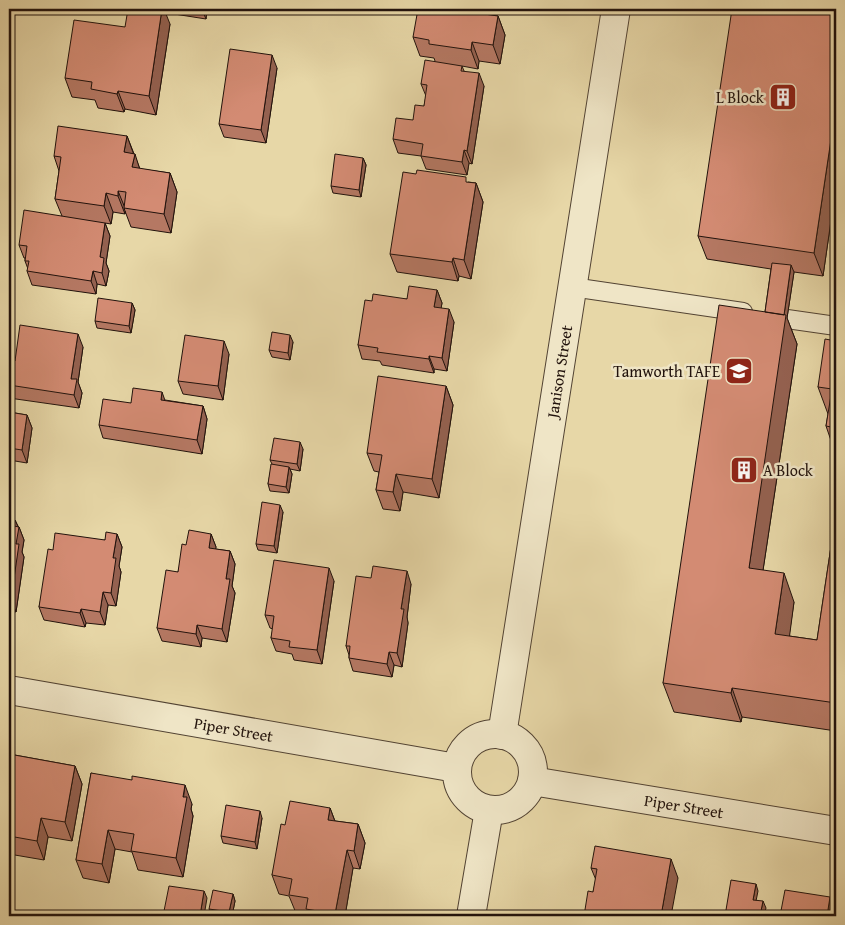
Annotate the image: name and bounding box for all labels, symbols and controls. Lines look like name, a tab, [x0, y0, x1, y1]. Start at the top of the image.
building icon: L Block	[768, 82, 798, 112]
place label: L Block	[716, 85, 765, 109]
street label: Janison Street	[540, 323, 578, 422]
school or university icon: Tamworth TAFE	[724, 356, 754, 386]
place label: Tamworth TAFE	[613, 359, 720, 383]
building icon: A Block	[729, 455, 759, 485]
place label: A Block	[763, 458, 814, 482]
street label: Piper Street	[192, 711, 275, 748]
street label: Piper Street	[643, 788, 726, 824]

